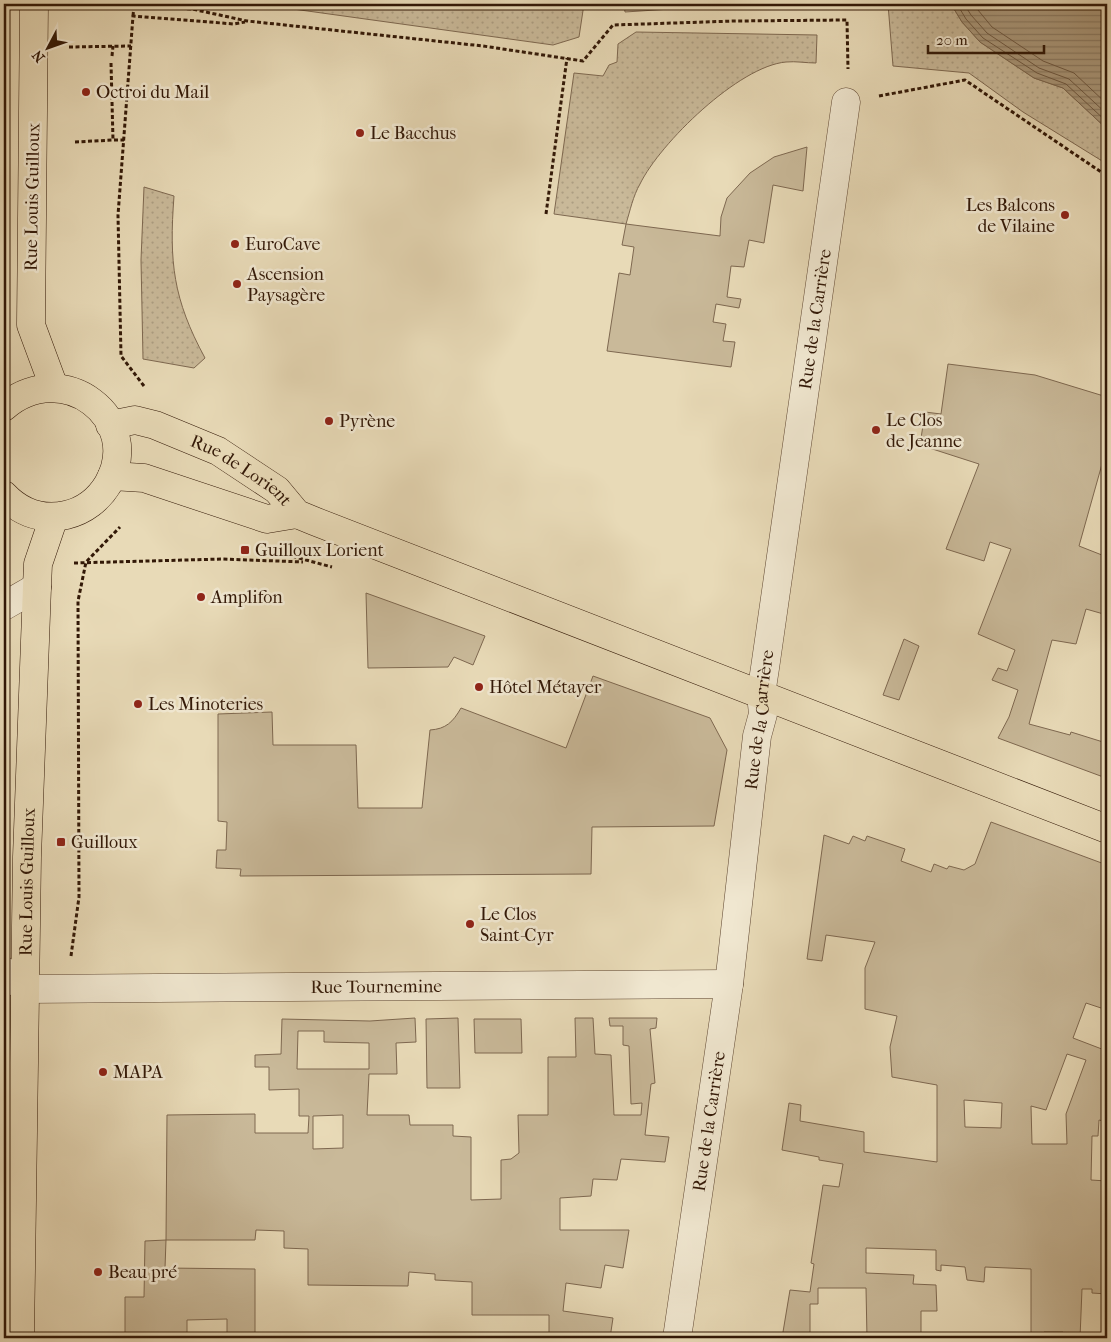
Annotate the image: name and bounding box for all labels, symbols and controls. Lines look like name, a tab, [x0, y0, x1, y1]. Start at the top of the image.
north arrow	[22, 22, 72, 72]
scale bar	[928, 22, 1045, 54]
text: 20 m	[936, 31, 968, 49]
text: N	[28, 46, 48, 66]
place label: Octroi du Mail	[96, 82, 209, 103]
marker: Octroi du Mail	[80, 86, 92, 98]
street label: Rue Louis Guilloux	[21, 122, 44, 271]
place label: Le Bacchus	[370, 123, 457, 144]
marker: Le Bacchus	[354, 127, 366, 139]
place label: Les Balcons de Vilaine	[966, 195, 1055, 237]
marker: Les Balcons de Vilaine	[1059, 209, 1071, 221]
place label: EuroCave	[245, 234, 321, 255]
marker: EuroCave	[229, 238, 241, 250]
street label: Rue de la Carrière	[795, 247, 836, 391]
place label: Ascension Paysagère	[246, 264, 325, 306]
marker: Ascension Paysagère	[231, 278, 243, 290]
place label: Le Clos de Jeanne	[886, 410, 962, 452]
place label: Pyrène	[339, 411, 395, 432]
marker: Pyrène	[323, 415, 335, 427]
marker: Le Clos de Jeanne	[870, 424, 882, 436]
street label: Rue de Lorient	[187, 431, 296, 511]
place label: Guilloux Lorient	[255, 540, 384, 561]
marker: Guilloux Lorient	[239, 544, 251, 556]
place label: Amplifon	[210, 587, 283, 608]
marker: Amplifon	[195, 591, 207, 603]
street label: Rue de la Carrière	[741, 648, 778, 791]
place label: Hôtel Métayer	[489, 677, 602, 698]
marker: Hôtel Métayer	[473, 681, 485, 693]
place label: Les Minoteries	[148, 694, 264, 715]
marker: Les Minoteries	[132, 698, 144, 710]
street label: Rue Louis Guilloux	[16, 807, 40, 956]
place label: Guilloux	[71, 832, 138, 853]
marker: Guilloux	[55, 836, 67, 848]
place label: Le Clos Saint-Cyr	[480, 904, 554, 946]
marker: Le Clos Saint-Cyr	[464, 918, 476, 930]
street label: Rue Tournemine	[310, 976, 442, 998]
street label: Rue de la Carrière	[689, 1050, 730, 1193]
place label: MAPA	[113, 1062, 163, 1083]
marker: MAPA	[97, 1066, 109, 1078]
place label: Beau pré	[108, 1262, 177, 1283]
marker: Beau pré	[92, 1266, 104, 1278]

